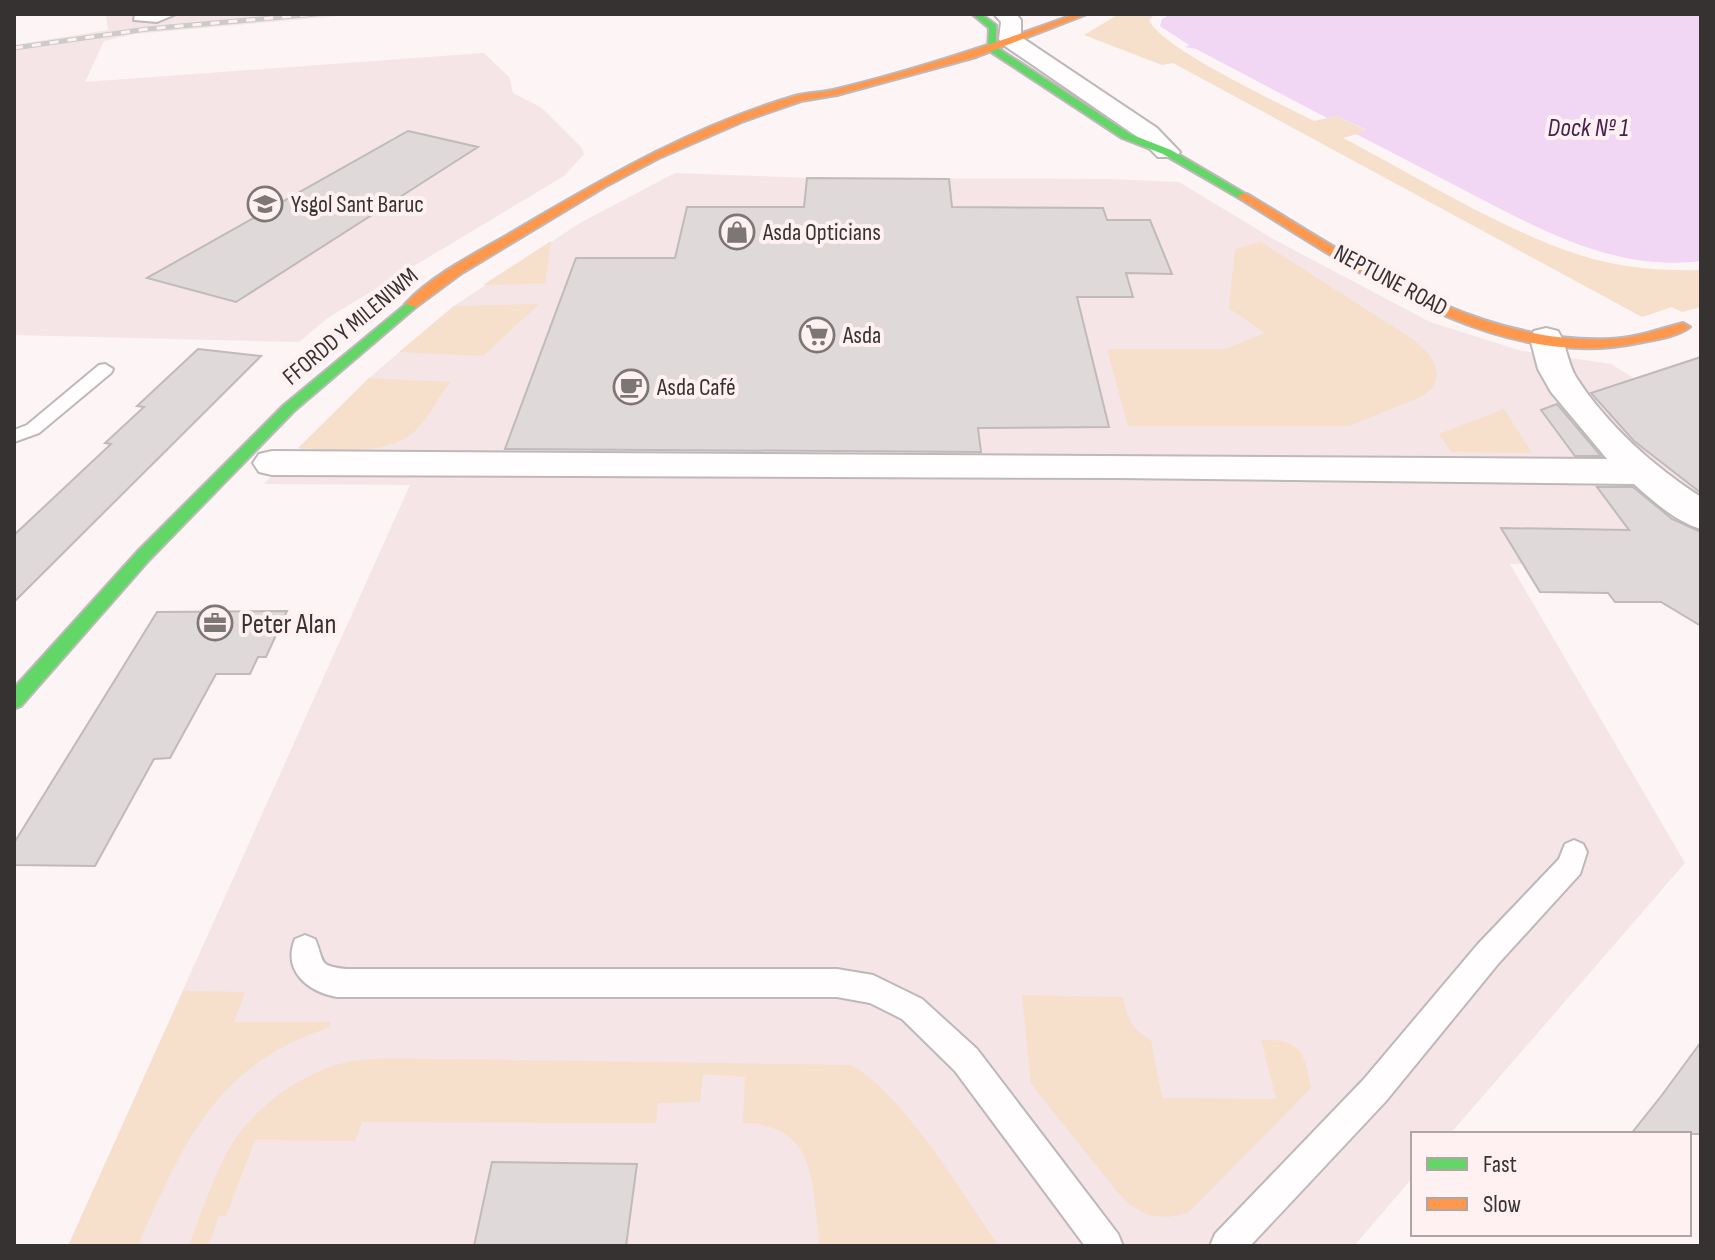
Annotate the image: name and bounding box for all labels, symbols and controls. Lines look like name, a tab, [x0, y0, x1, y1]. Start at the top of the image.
water label: Dock Nº 1	[1548, 113, 1628, 144]
school or university icon: Ysgol Sant Baruc	[246, 185, 284, 223]
place label: Ysgol Sant Baruc	[291, 190, 424, 219]
shop icon: Asda Opticians	[718, 213, 756, 251]
place label: Asda Opticians	[762, 218, 881, 247]
street label: NEPTUNE ROAD	[1329, 238, 1453, 322]
street label: FFORDD Y MILENIWM	[277, 261, 424, 391]
supermarket icon: Asda	[798, 316, 836, 354]
place label: Asda	[842, 321, 881, 350]
cafe icon: Asda Café	[612, 368, 650, 406]
place label: Asda Café	[656, 373, 736, 402]
office icon: Peter Alan	[196, 604, 234, 642]
place label: Peter Alan	[241, 608, 336, 641]
legend	[1411, 1132, 1691, 1236]
text: Fast	[1483, 1150, 1517, 1179]
text: Slow	[1483, 1190, 1521, 1219]

